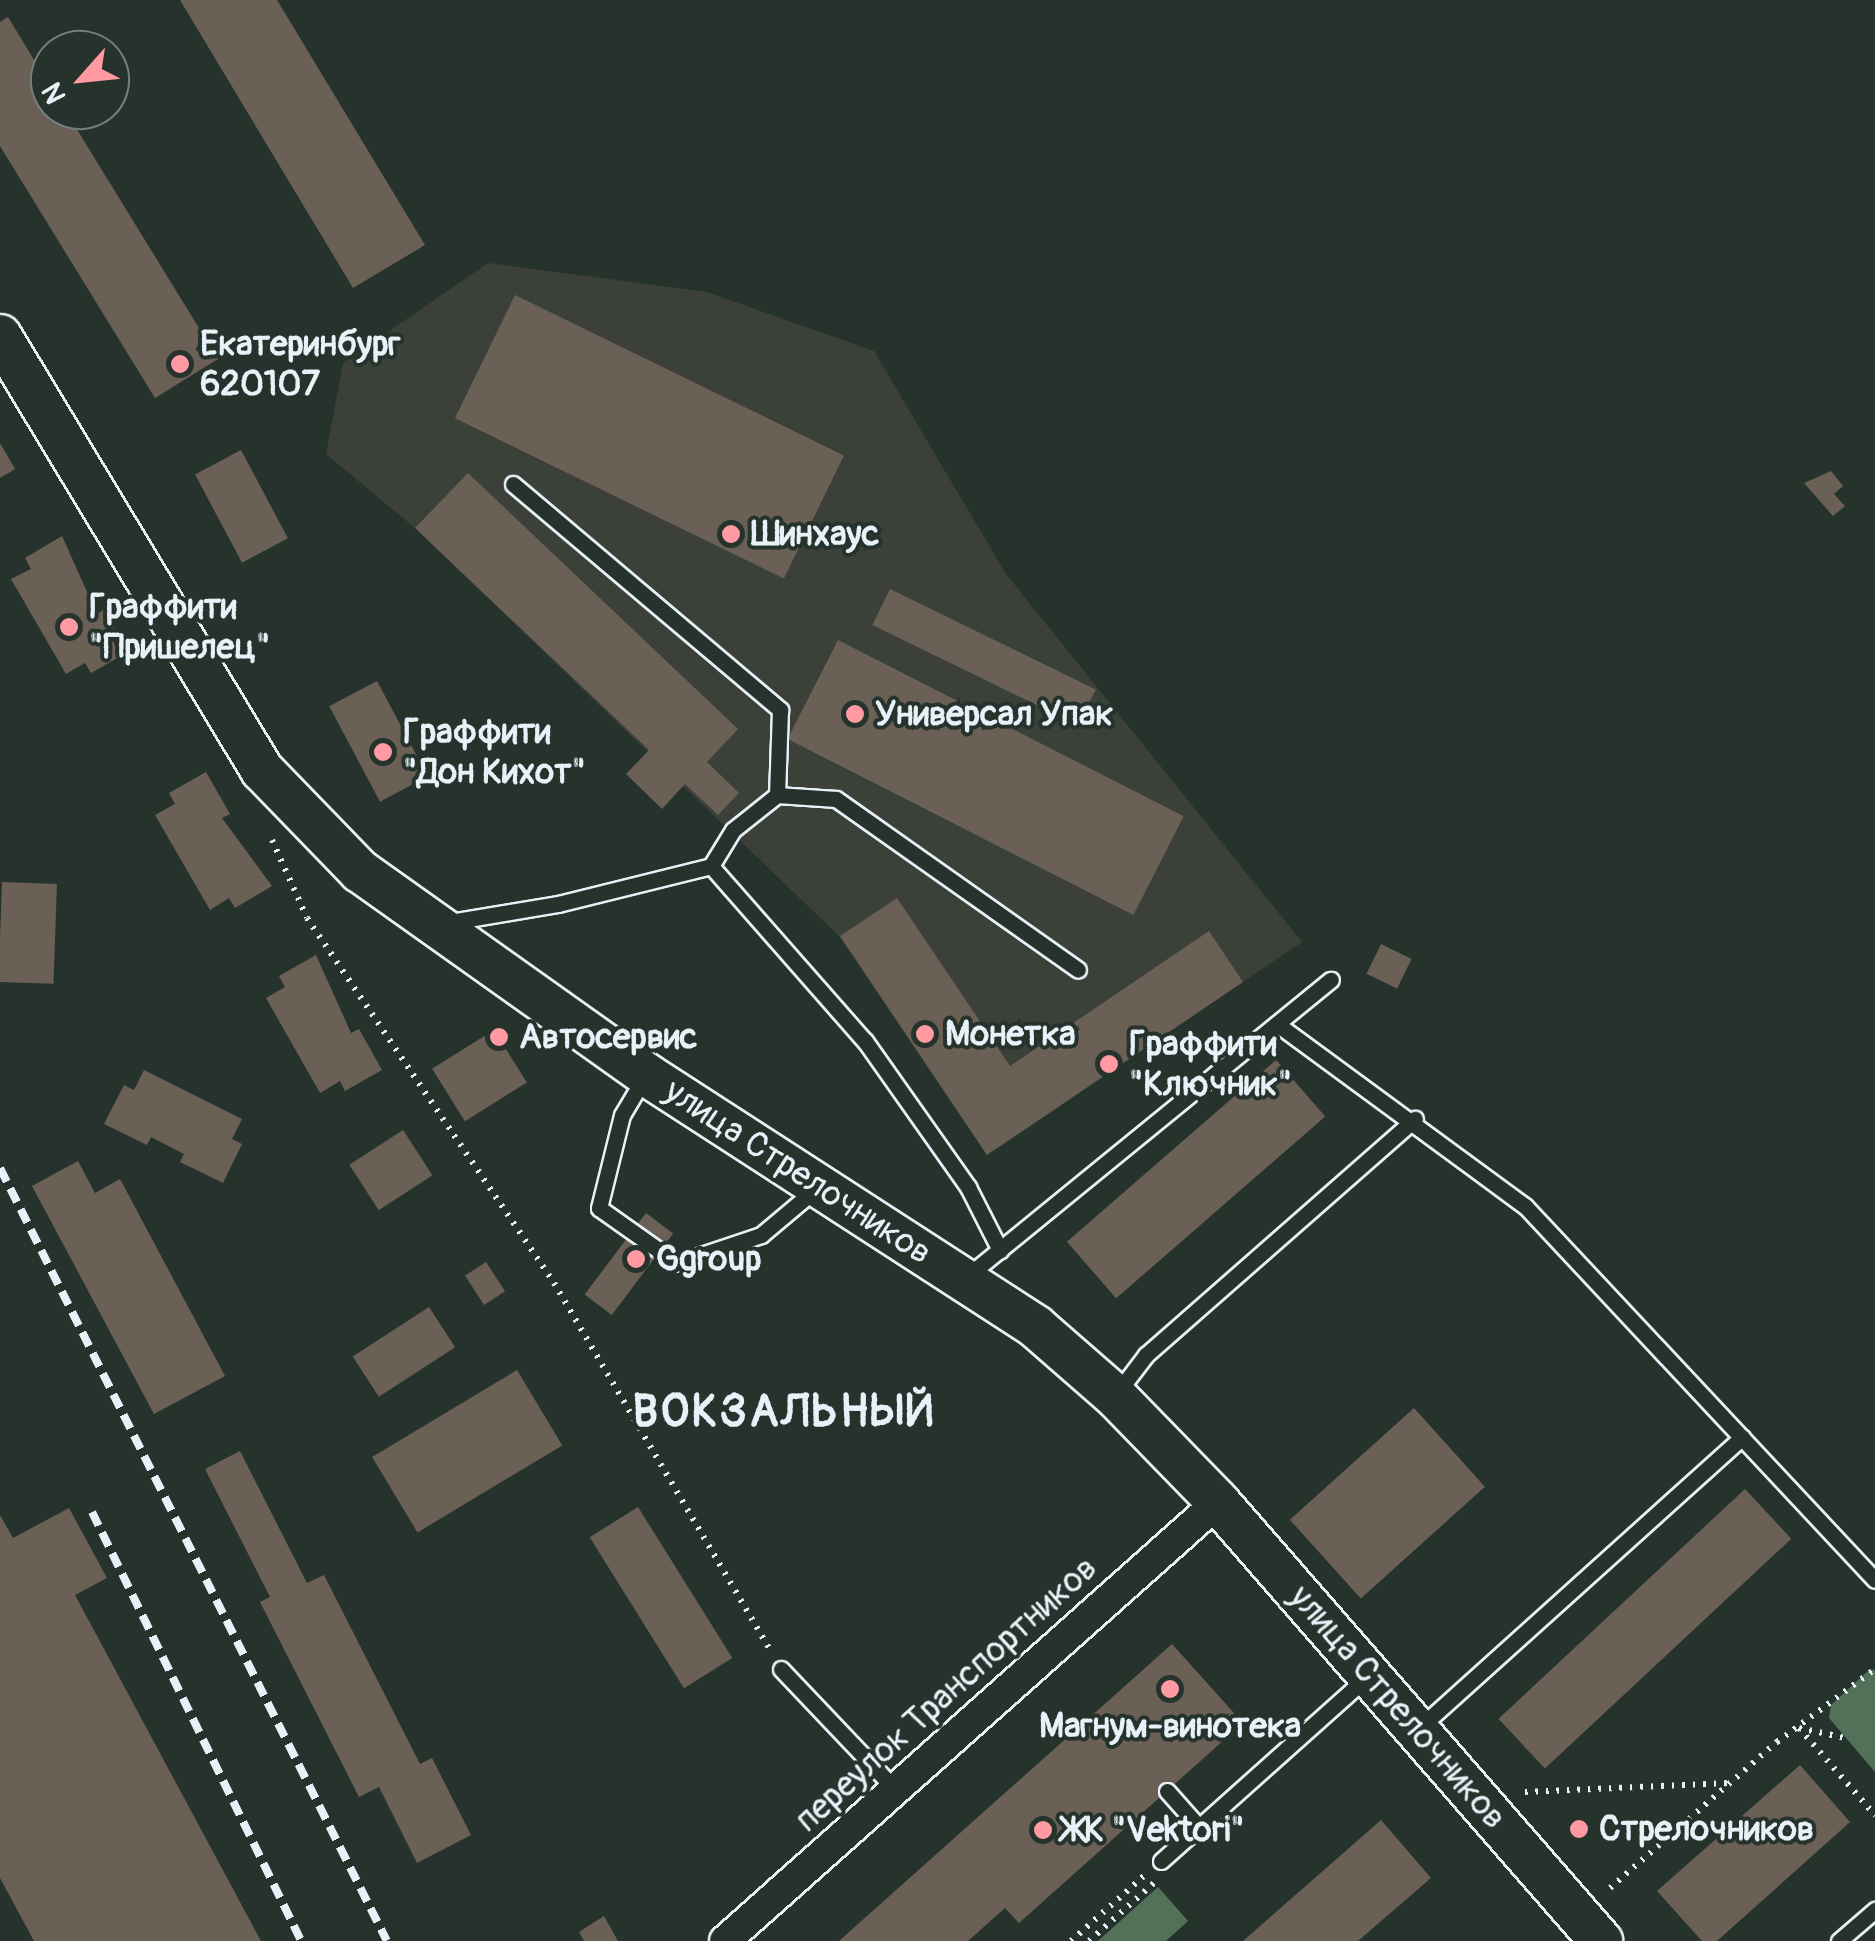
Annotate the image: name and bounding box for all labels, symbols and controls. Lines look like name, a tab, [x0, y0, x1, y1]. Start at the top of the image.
north arrow	[30, 30, 130, 130]
text: N	[35, 77, 74, 109]
place label: Екатеринбург 620107	[200, 323, 400, 405]
marker: Екатеринбург 620107	[169, 353, 191, 375]
place label: Шинхаус	[751, 513, 879, 555]
marker: Шинхаус	[720, 523, 742, 545]
place label: Граффити "Пришелец"	[89, 586, 270, 668]
marker: Граффити "Пришелец"	[58, 616, 80, 638]
place label: Универсал Упак	[875, 693, 1113, 735]
marker: Универсал Упак	[844, 703, 866, 725]
place label: Граффити "Дон Кихот"	[403, 711, 586, 793]
marker: Граффити "Дон Кихот"	[372, 741, 394, 763]
place label: Монетка	[945, 1013, 1076, 1055]
place label: Автосервис	[519, 1016, 697, 1058]
marker: Монетка	[914, 1023, 936, 1045]
place label: Граффити "Ключник"	[1129, 1023, 1292, 1105]
marker: Автосервис	[488, 1026, 510, 1048]
marker: Граффити "Ключник"	[1098, 1053, 1120, 1075]
street label: улица Стрелочников	[657, 1070, 939, 1274]
place label: Ggroup	[656, 1238, 762, 1280]
marker: Ggroup	[625, 1248, 647, 1270]
district label: ВОКЗАЛЬНЫЙ	[632, 1386, 936, 1440]
street label: переулок Транспортников	[786, 1547, 1106, 1841]
street label: улица Стрелочников	[1281, 1576, 1515, 1838]
marker: Магнум-винотека	[1159, 1678, 1181, 1700]
place label: Магнум-винотека	[1039, 1705, 1301, 1747]
place label: Стрелочников	[1599, 1808, 1814, 1850]
place label: ЖК "Vektori"	[1063, 1809, 1245, 1851]
marker: Стрелочников	[1568, 1818, 1590, 1840]
marker: ЖК "Vektori"	[1032, 1819, 1054, 1841]

